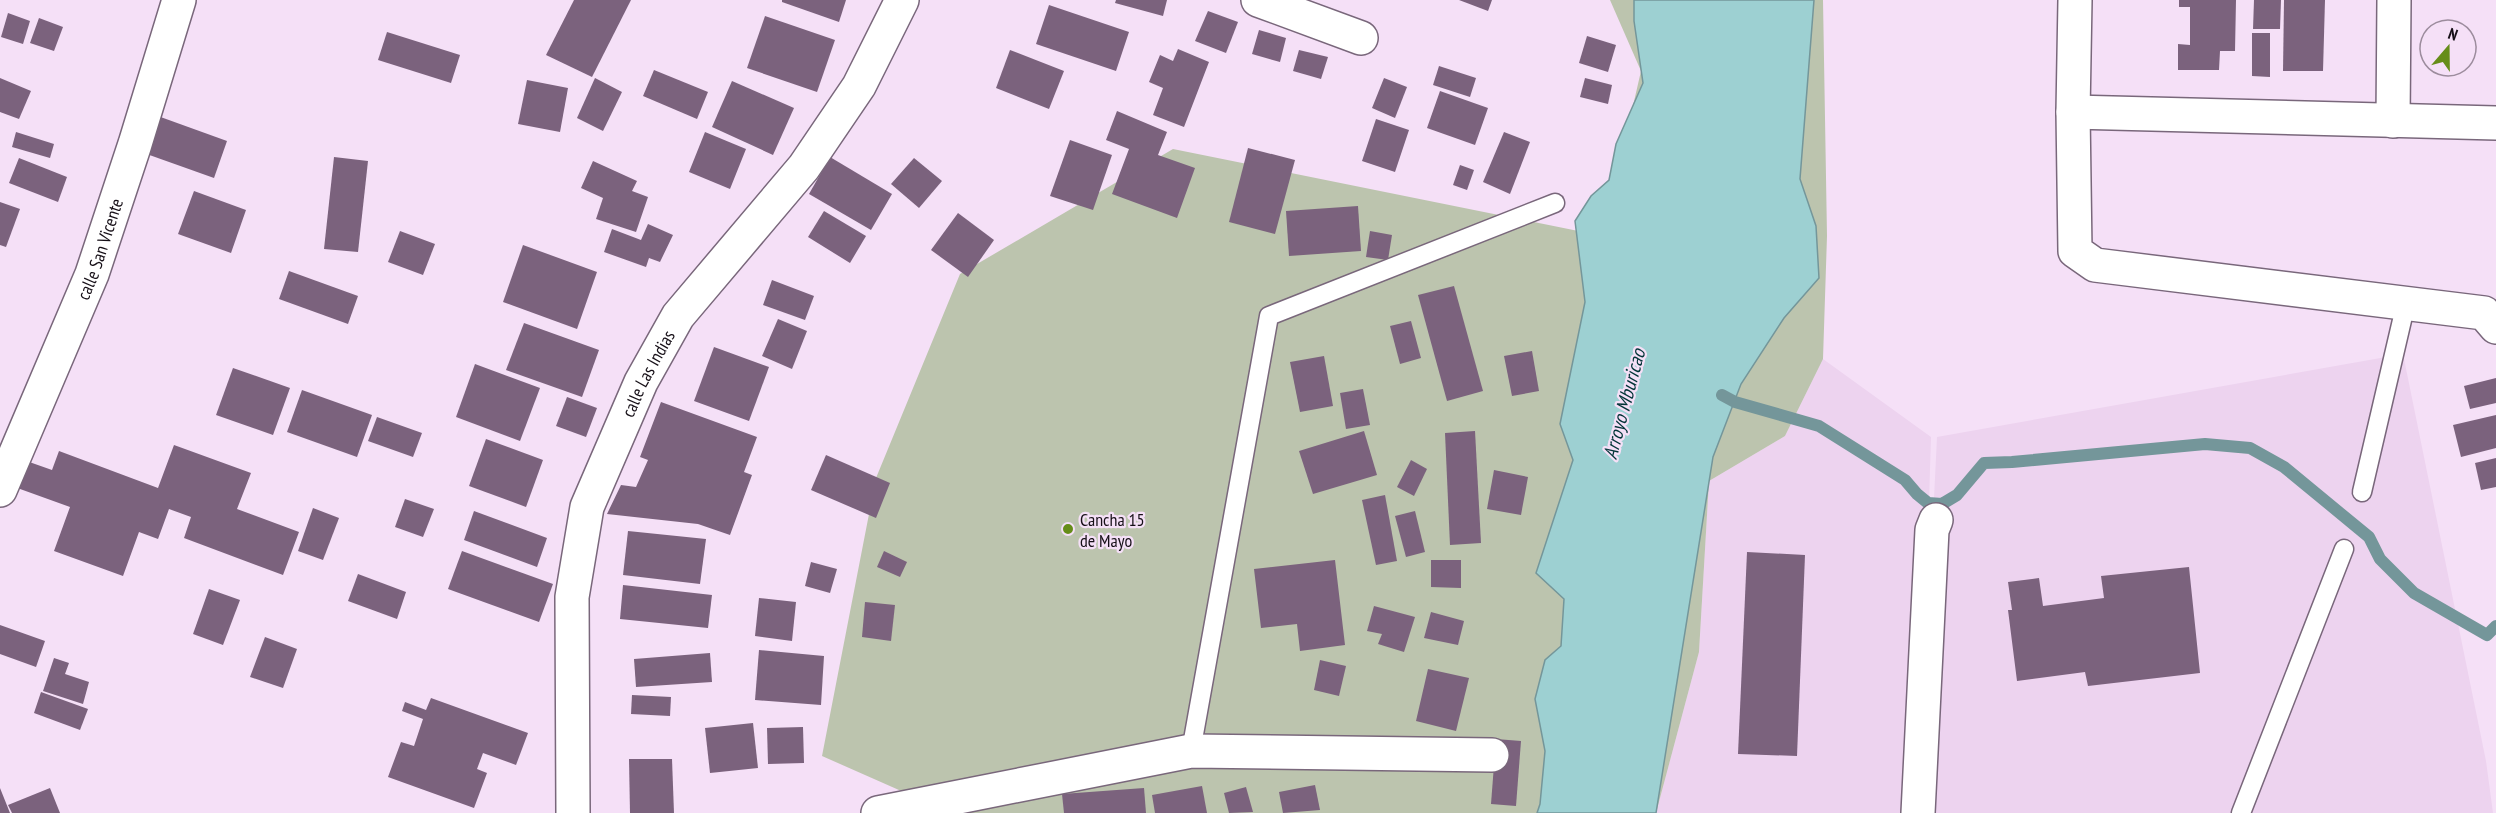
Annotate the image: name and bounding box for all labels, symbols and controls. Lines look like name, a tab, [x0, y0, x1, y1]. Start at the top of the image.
north arrow	[2418, 18, 2478, 78]
text: N	[2446, 23, 2461, 45]
street label: calle San Vicente	[71, 195, 128, 303]
street label: calle Las Indias	[616, 326, 679, 420]
water label: Arroyo Mburicao	[1597, 345, 1652, 462]
place label: Cancha 15 de Mayo	[1080, 508, 1145, 552]
marker: Cancha 15 de Mayo	[1061, 522, 1075, 536]

